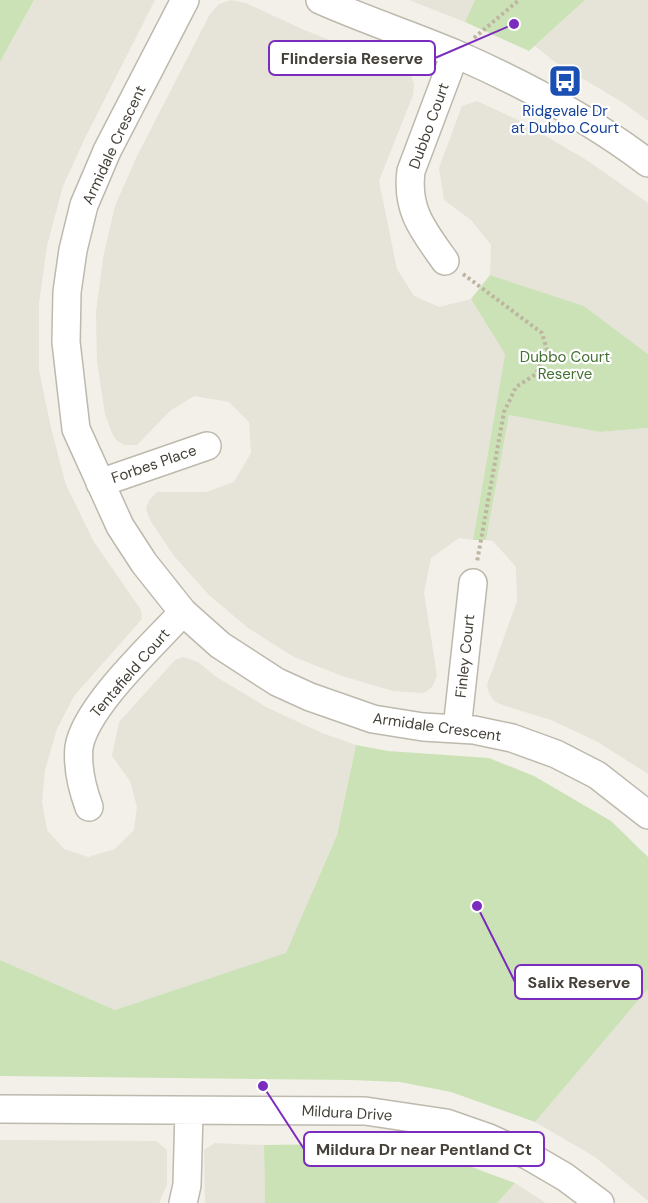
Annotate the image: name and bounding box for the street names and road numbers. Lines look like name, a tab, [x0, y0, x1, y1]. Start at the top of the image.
street label: Dubbo Court	[404, 80, 454, 172]
street label: Armidale Crescent	[78, 82, 150, 208]
street label: Forbes Place	[109, 440, 199, 488]
street label: Finley Court	[451, 613, 479, 699]
street label: Tentafield Court	[86, 624, 174, 722]
street label: Armidale Crescent	[371, 708, 503, 746]
street label: Mildura Drive	[301, 1101, 393, 1125]

